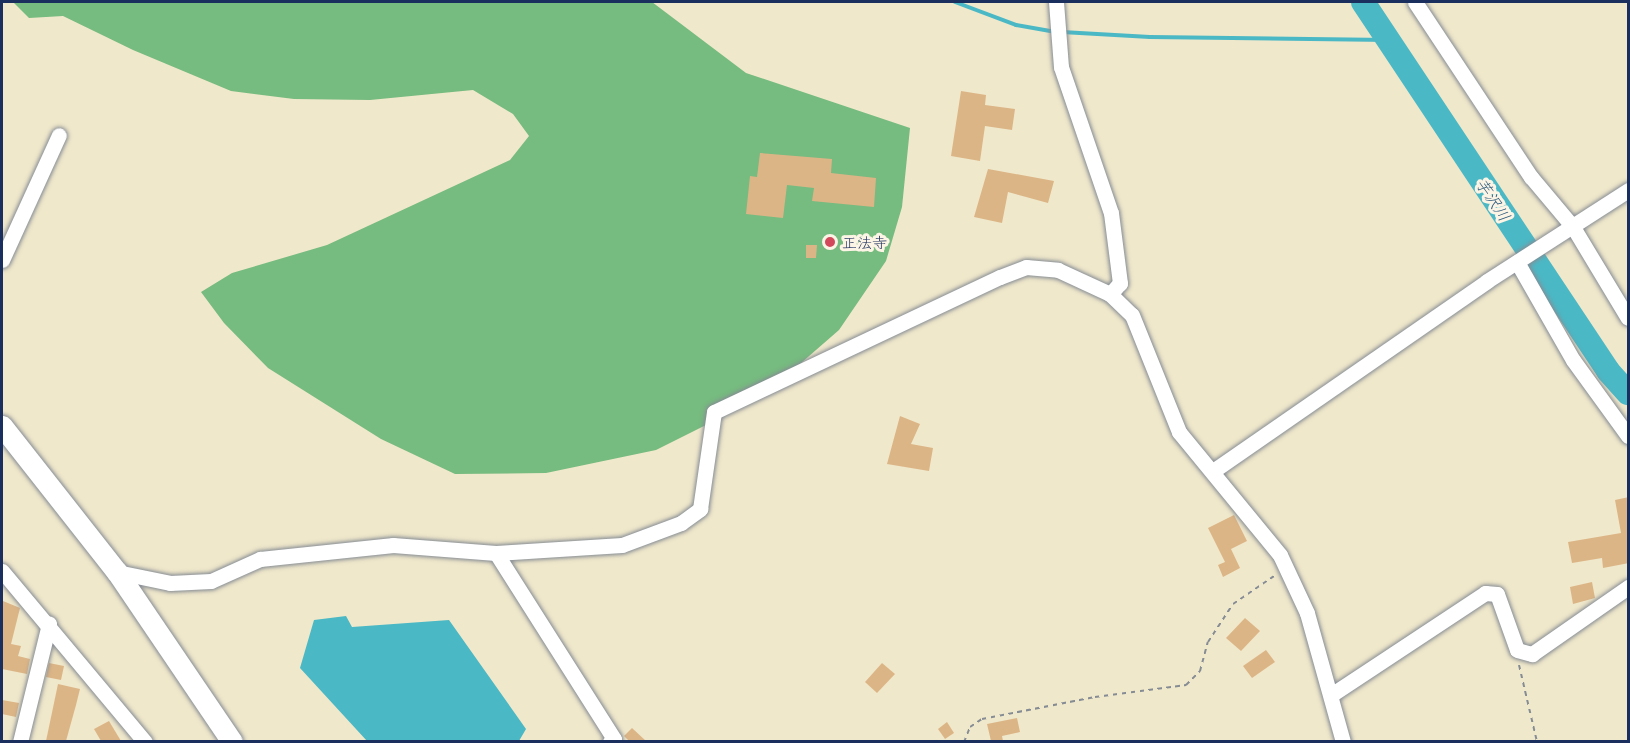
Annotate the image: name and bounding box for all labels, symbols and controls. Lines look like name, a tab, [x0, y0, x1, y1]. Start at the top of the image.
water label: 芋沢川	[1473, 174, 1515, 224]
place label: 正法寺	[842, 233, 887, 251]
marker: 正法寺	[823, 235, 837, 249]

